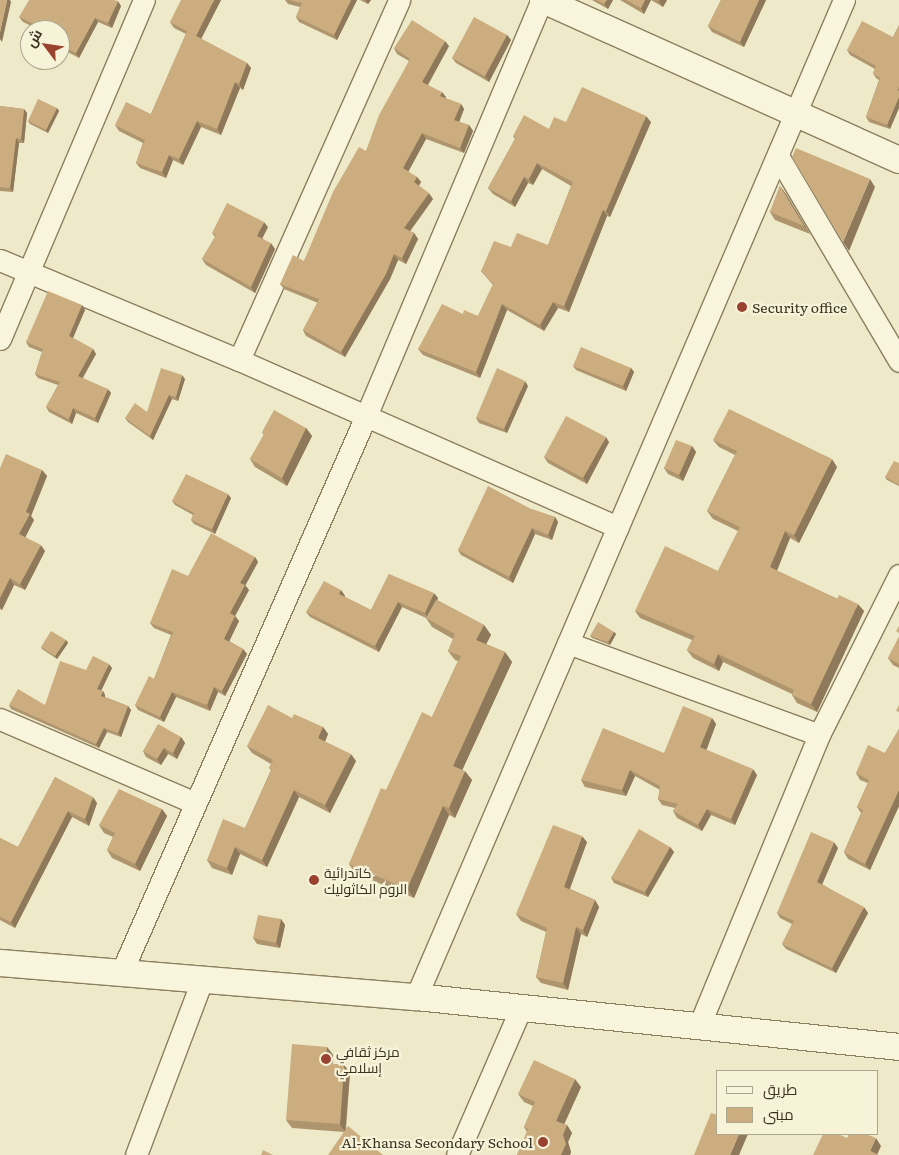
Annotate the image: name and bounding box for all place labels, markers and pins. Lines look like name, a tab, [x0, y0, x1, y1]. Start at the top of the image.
place label: Security office	[752, 299, 847, 315]
marker: Security office	[736, 301, 748, 313]
place label: كاتدرائية الروم الكاثوليك	[324, 864, 407, 896]
marker: كاتدرائية الروم الكاثوليك	[308, 874, 320, 886]
place label: مركز ثقافي إسلامي	[336, 1043, 400, 1076]
marker: مركز ثقافي إسلامي	[320, 1053, 332, 1065]
place label: Al-Khansa Secondary School	[341, 1134, 533, 1150]
marker: Al-Khansa Secondary School	[537, 1136, 549, 1148]

